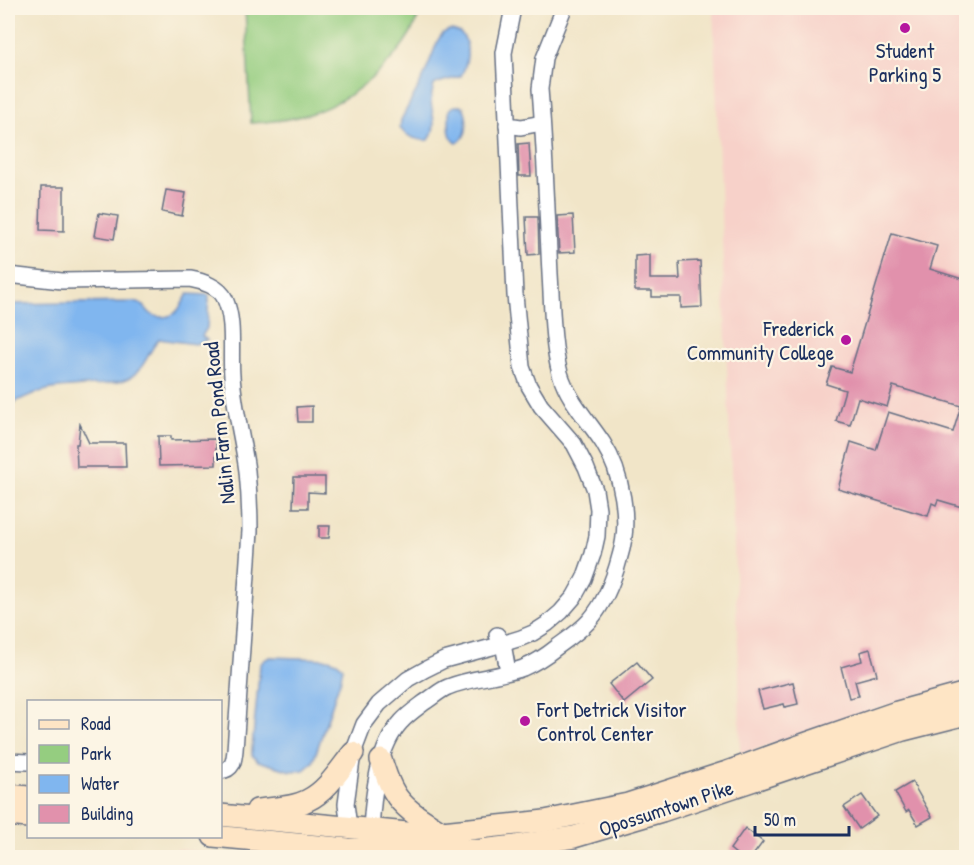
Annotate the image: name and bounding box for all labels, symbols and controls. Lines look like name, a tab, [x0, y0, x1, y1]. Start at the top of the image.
marker: Student Parking 5	[898, 21, 912, 35]
place label: Student Parking 5	[869, 36, 941, 89]
place label: Frederick Community College	[687, 314, 834, 367]
marker: Frederick Community College	[839, 333, 853, 347]
street label: Nalin Farm Pond Road	[196, 341, 242, 505]
place label: Fort Detrick Visitor Control Center	[536, 695, 687, 748]
legend	[27, 700, 222, 838]
text: Road	[81, 711, 111, 736]
marker: Fort Detrick Visitor Control Center	[518, 714, 532, 728]
text: Park	[81, 741, 112, 766]
text: Water	[81, 771, 119, 796]
street label: Opossumtown Pike	[595, 773, 737, 843]
scale bar	[755, 799, 850, 837]
text: Building	[81, 801, 133, 826]
text: 50 m	[764, 807, 796, 832]

